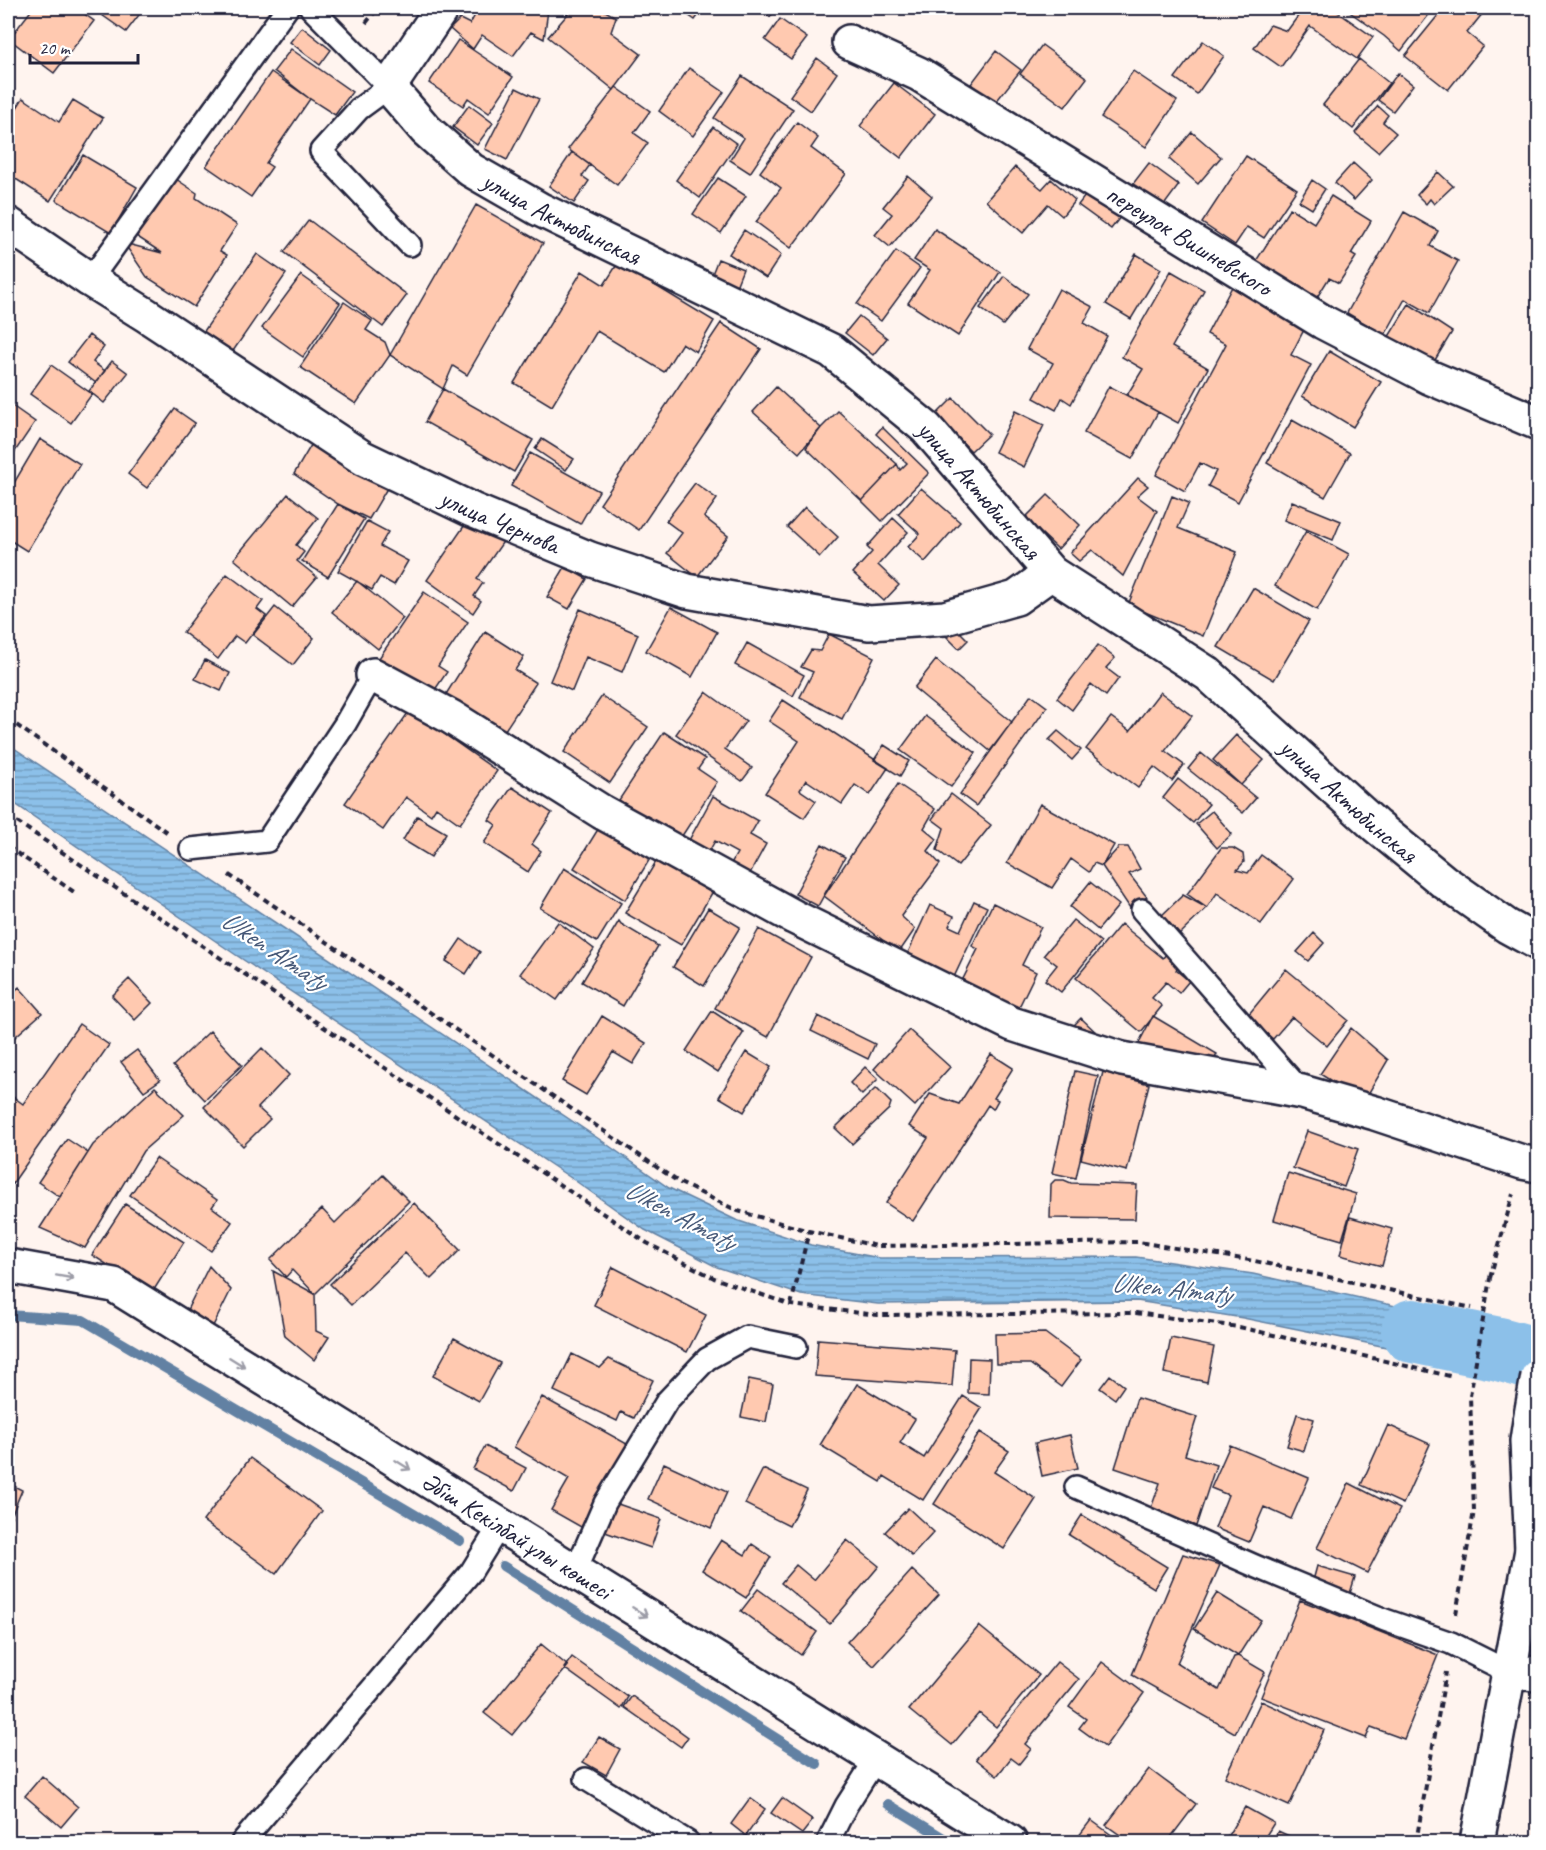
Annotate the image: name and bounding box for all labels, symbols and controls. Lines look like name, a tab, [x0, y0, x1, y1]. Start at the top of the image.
scale bar	[30, 27, 138, 65]
text: 20 m	[39, 37, 72, 59]
street label: улица Актюбинская	[475, 163, 648, 273]
street label: переулок Вишневского	[1100, 176, 1281, 305]
street label: улица Актюбинская	[910, 411, 1049, 567]
street label: улица Чернова	[433, 480, 567, 562]
street label: улица Актюбинская	[1271, 729, 1426, 871]
water label: Ulken Almaty	[215, 903, 337, 1000]
water label: Ulken Almaty	[619, 1172, 745, 1260]
water label: Ulken Almaty	[1110, 1265, 1237, 1312]
one-way arrow	[55, 1271, 74, 1282]
one-way arrow	[228, 1357, 245, 1369]
one-way arrow	[394, 1460, 411, 1472]
street label: Әбіш Кекілбайұлы көшесі	[415, 1464, 621, 1609]
one-way arrow	[631, 1607, 648, 1619]

